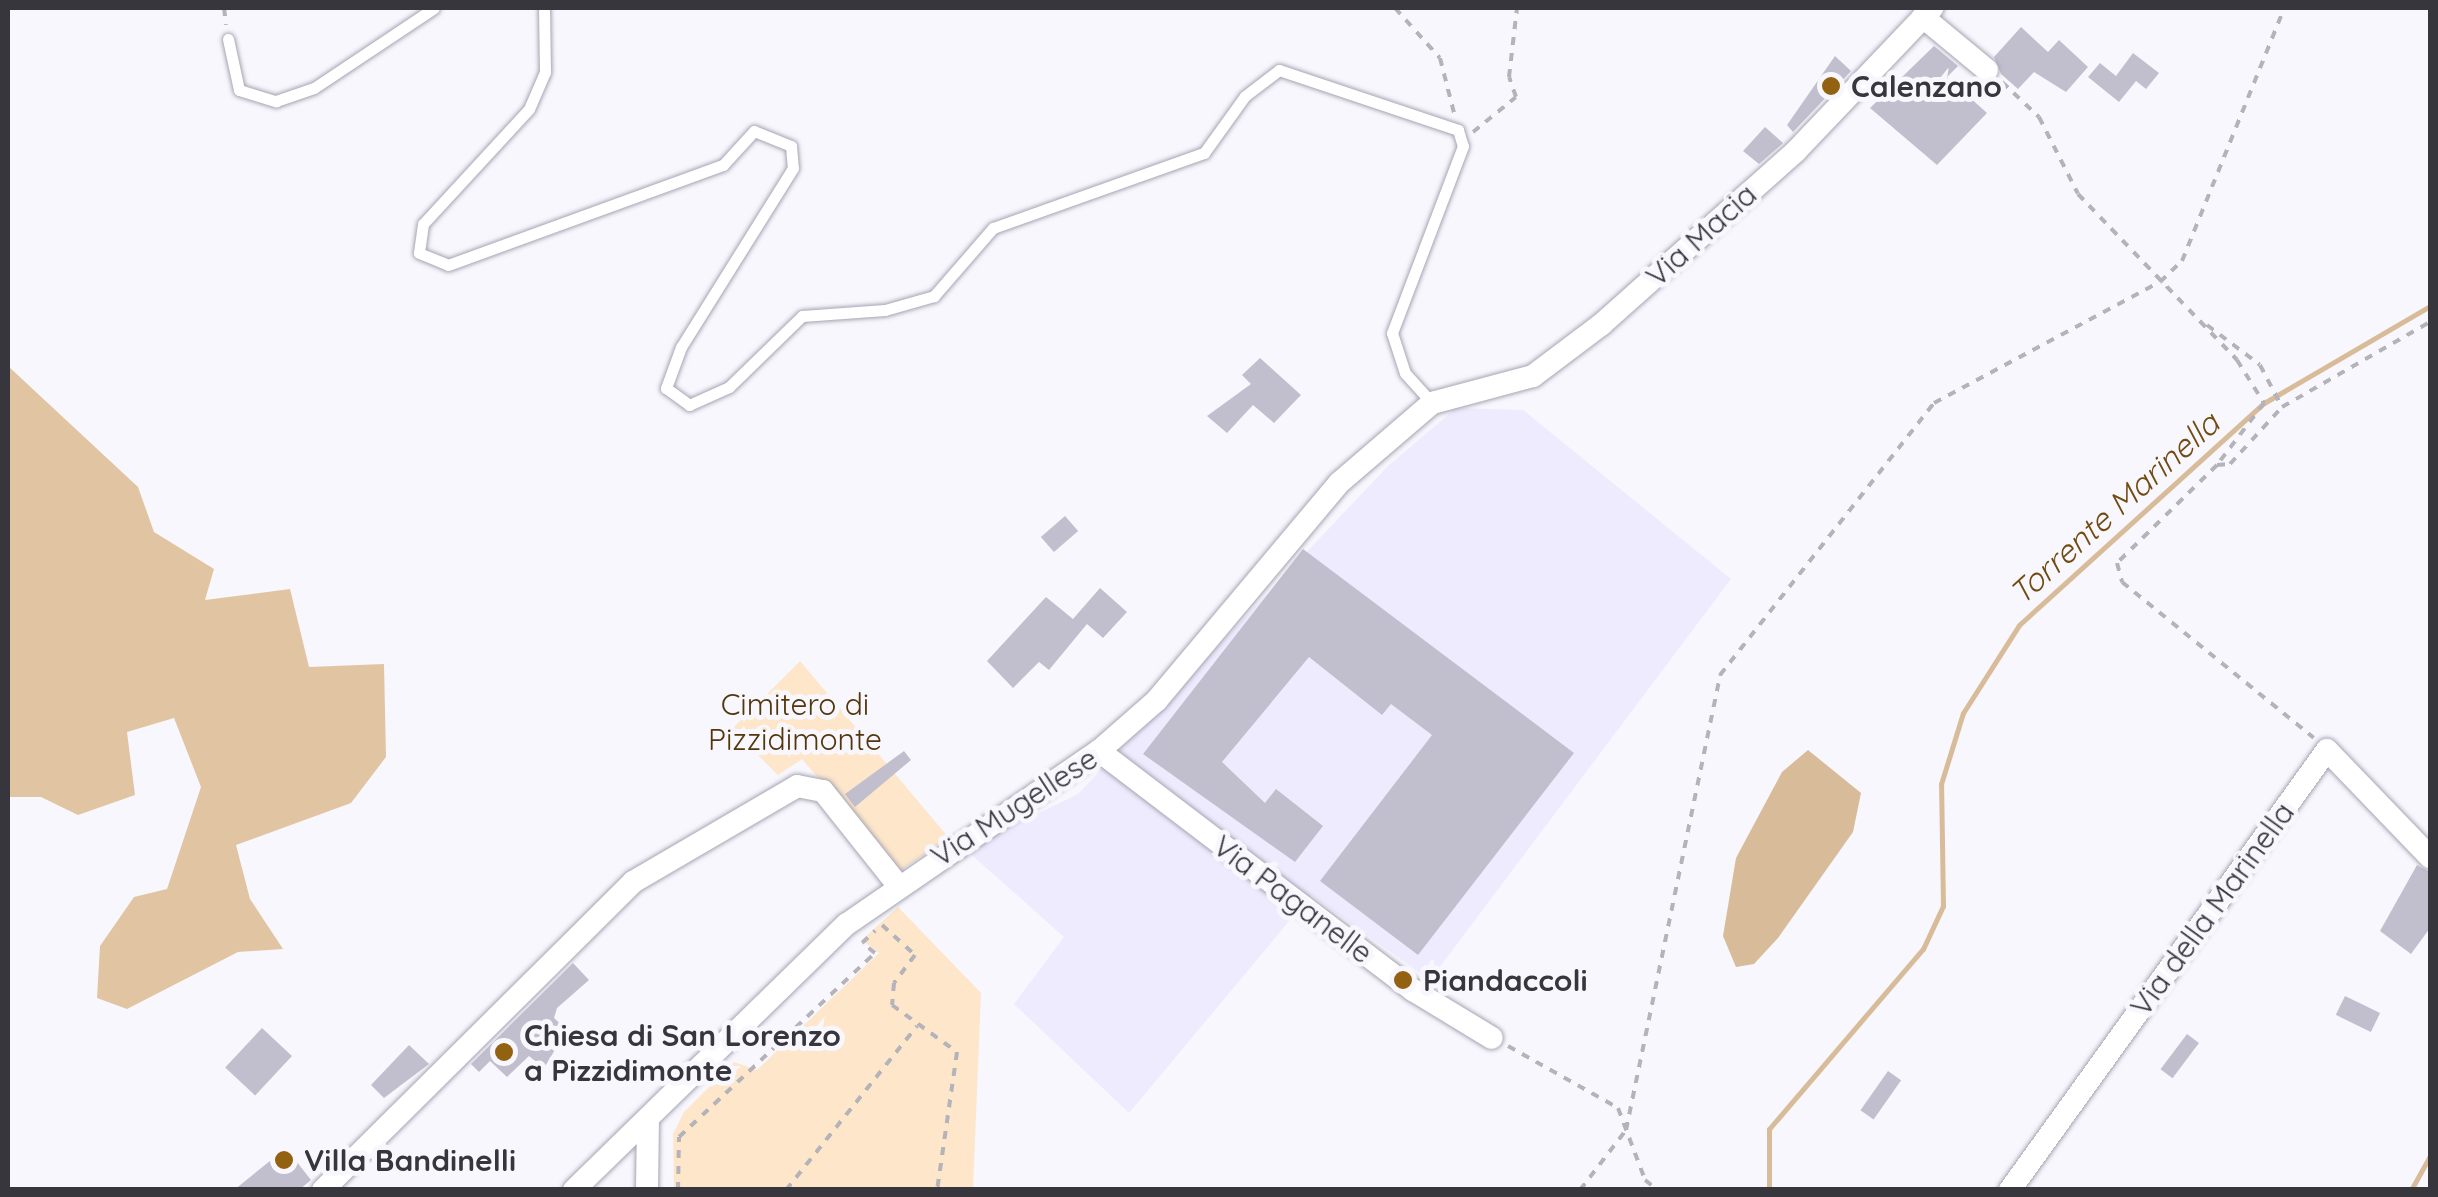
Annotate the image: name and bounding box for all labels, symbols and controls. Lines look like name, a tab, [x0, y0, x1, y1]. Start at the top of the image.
place label: Calenzano	[1851, 68, 2002, 104]
marker: Calenzano	[1820, 75, 1842, 97]
street label: Via Macia	[1638, 176, 1764, 294]
water label: Torrente Marinella	[2001, 404, 2227, 612]
park label: Cimitero di Pizzidimonte	[708, 686, 882, 756]
street label: Via Mugellese	[924, 740, 1104, 874]
street label: Via della Marinella	[2122, 795, 2302, 1023]
street label: Via Paganelle	[1206, 827, 1380, 971]
place label: Piandaccoli	[1423, 962, 1588, 998]
marker: Piandaccoli	[1392, 969, 1414, 991]
place label: Chiesa di San Lorenzo a Pizzidimonte	[524, 1017, 841, 1088]
marker: Chiesa di San Lorenzo a Pizzidimonte	[493, 1041, 515, 1063]
place label: Villa Bandinelli	[304, 1142, 516, 1178]
marker: Villa Bandinelli	[273, 1149, 295, 1171]

